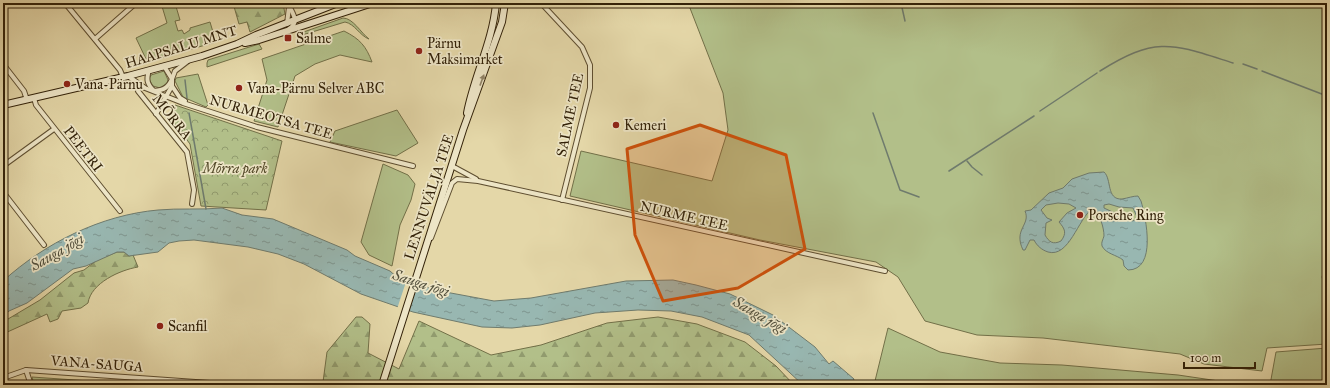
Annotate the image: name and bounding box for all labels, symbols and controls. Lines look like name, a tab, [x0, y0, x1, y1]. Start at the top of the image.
street label: HAAPSALU MNT	[123, 22, 240, 72]
place label: Salme	[296, 30, 331, 47]
marker: Salme	[283, 33, 293, 43]
place label: Pärnu Maksimarket	[427, 35, 503, 68]
marker: Pärnu Maksimarket	[414, 46, 424, 56]
street label: SALME TEE	[553, 72, 587, 158]
one-way arrow	[479, 74, 485, 86]
place label: Vana-Pärnu	[74, 76, 143, 93]
marker: Vana-Pärnu	[62, 79, 72, 89]
place label: Vana-Pärnu Selver ABC	[246, 80, 384, 97]
marker: Vana-Pärnu Selver ABC	[234, 83, 244, 93]
street label: MÕRRA	[149, 90, 196, 144]
street label: NURMEOTSA TEE	[207, 91, 335, 143]
place label: Kemeri	[624, 117, 666, 134]
marker: Kemeri	[611, 120, 621, 130]
street label: PEETRI	[60, 123, 106, 175]
street label: LENNUVÄLJA TEE	[400, 132, 458, 262]
park label: Mõrra park	[201, 160, 268, 178]
street label: NURME TEE	[638, 198, 730, 234]
place label: Porsche Ring	[1088, 207, 1164, 224]
marker: Porsche Ring	[1075, 210, 1085, 220]
water label: Sauga jõgi	[26, 229, 88, 275]
water label: Sauga jõgi	[389, 265, 452, 301]
water label: Sauga jõgi	[729, 292, 791, 338]
place label: Scanfil	[168, 318, 208, 335]
marker: Scanfil	[155, 321, 165, 331]
scale bar	[1184, 344, 1255, 370]
text: 100 m	[1190, 351, 1221, 365]
street label: VANA-SAUGA	[49, 352, 144, 376]

